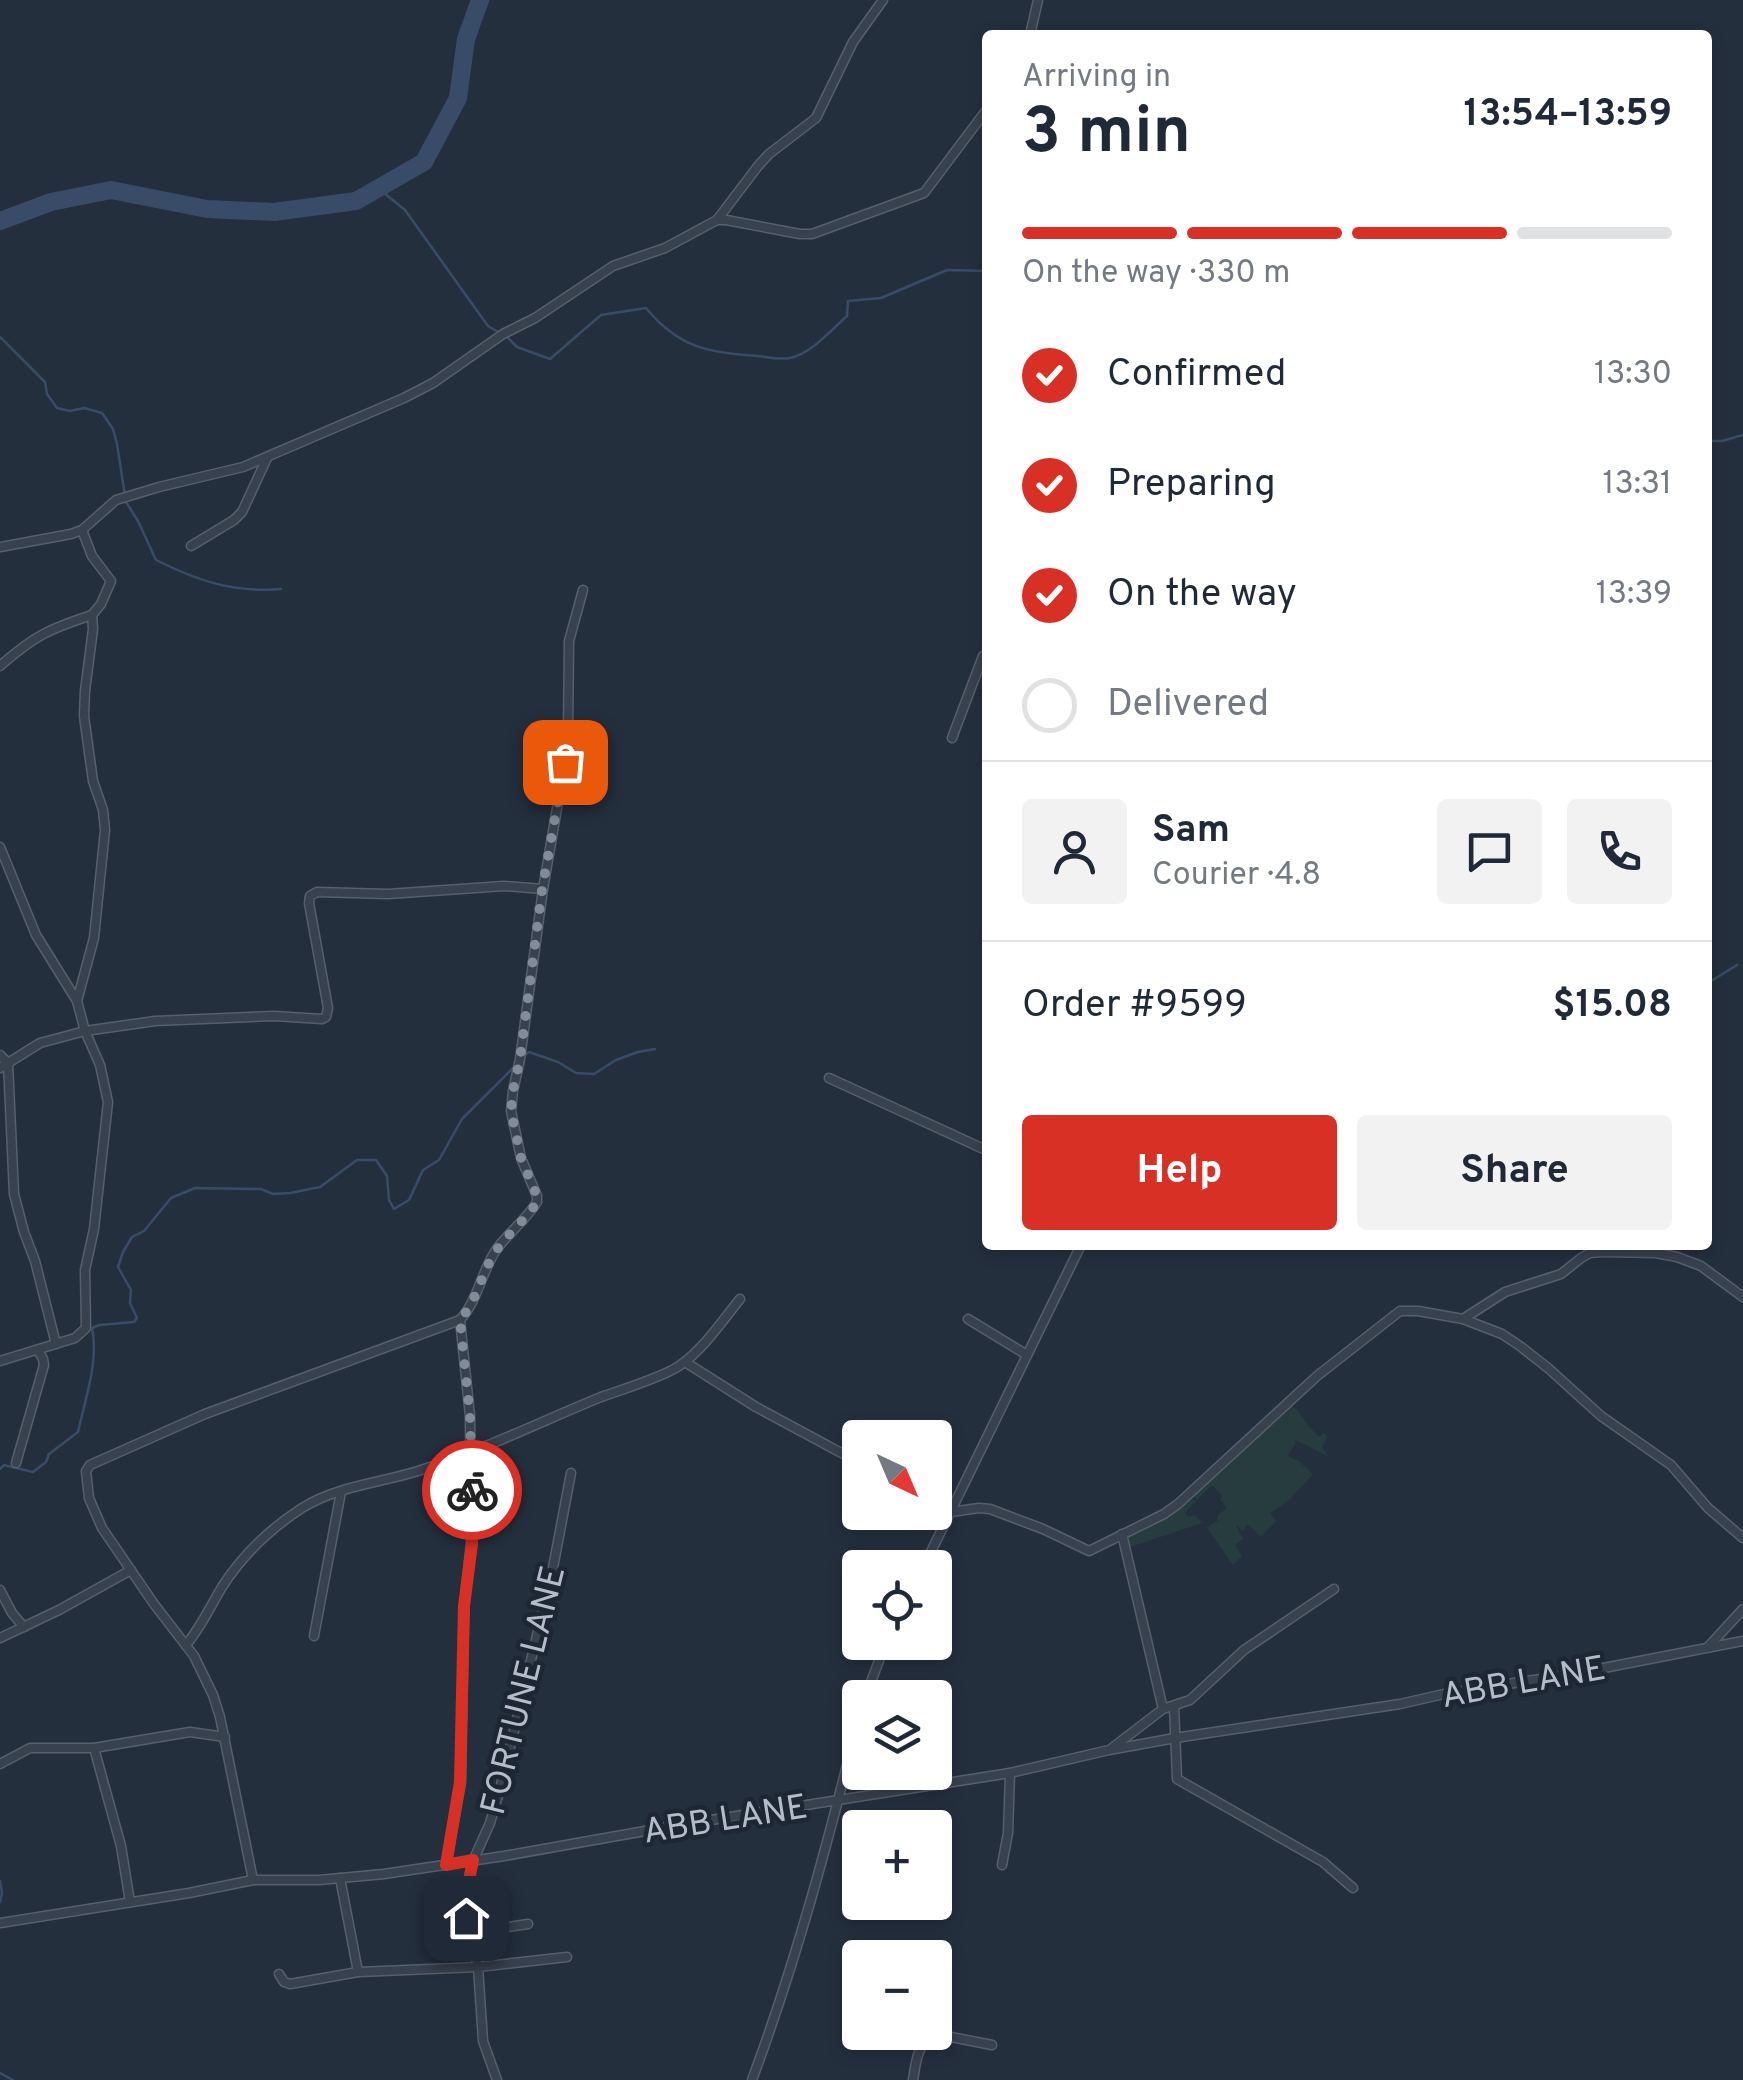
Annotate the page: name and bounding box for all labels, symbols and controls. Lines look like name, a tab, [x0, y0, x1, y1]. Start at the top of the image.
text: Arriving in	[1022, 58, 1171, 98]
text: 13:54–13:59	[1464, 91, 1672, 140]
text: 3 min	[1022, 94, 1191, 176]
text: On the way · 330 m	[1022, 254, 1290, 294]
icon: check	[1022, 348, 1077, 403]
text: Confirmed	[1107, 351, 1286, 400]
text: 13:30	[1594, 355, 1672, 395]
icon: check	[1022, 458, 1077, 513]
text: Preparing	[1107, 461, 1276, 510]
text: 13:31	[1602, 465, 1672, 505]
icon: check	[1022, 568, 1077, 623]
text: On the way	[1107, 571, 1297, 620]
text: 13:39	[1596, 575, 1672, 615]
text: Delivered	[1107, 681, 1269, 730]
pin	[523, 720, 608, 805]
icon: bag	[538, 735, 593, 790]
button: person	[1022, 799, 1127, 904]
button: chat	[1437, 799, 1542, 904]
button: phone	[1567, 799, 1672, 904]
text: Sam	[1152, 807, 1230, 856]
text: Courier · 4.8	[1152, 856, 1321, 896]
text: Order #9599	[1022, 982, 1247, 1031]
text: $15.08	[1553, 982, 1672, 1031]
button: Help	[1022, 1115, 1337, 1230]
button: Share	[1357, 1115, 1672, 1230]
north arrow	[842, 1420, 952, 1530]
map controls	[842, 1420, 952, 2050]
courier	[422, 1440, 522, 1540]
icon: bike	[445, 1463, 500, 1518]
button: locate	[842, 1550, 952, 1660]
street label: FORTUNE LANE	[473, 1562, 577, 1820]
street label: ABB LANE	[1438, 1648, 1609, 1720]
button: layers	[842, 1680, 952, 1790]
street label: ABB LANE	[640, 1786, 811, 1856]
button: +	[842, 1810, 952, 1920]
pin	[424, 1876, 509, 1961]
icon: home	[439, 1891, 494, 1946]
button: −	[842, 1940, 952, 2050]

